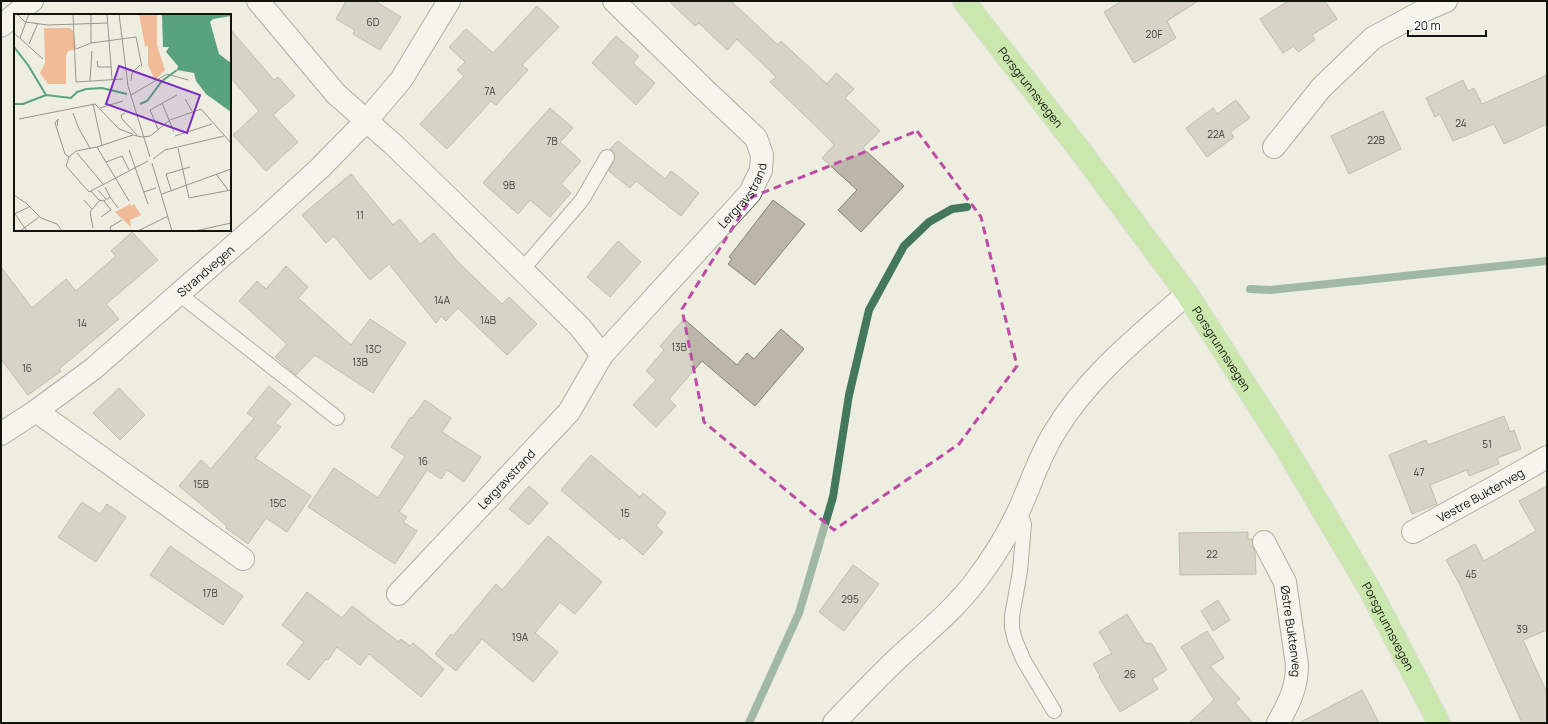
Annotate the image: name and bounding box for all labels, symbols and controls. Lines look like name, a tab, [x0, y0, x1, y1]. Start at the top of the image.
scale bar	[1408, 12, 1486, 38]
inset map	[14, 14, 231, 231]
house number: 6D	[367, 15, 380, 29]
text: 20 m	[1414, 17, 1441, 34]
house number: 20F	[1146, 27, 1162, 41]
street label: Porsgrunnsvegen	[994, 43, 1067, 131]
house number: 7A	[485, 84, 496, 98]
house number: 24	[1455, 116, 1467, 130]
house number: 22A	[1207, 127, 1225, 141]
house number: 22B	[1367, 133, 1385, 147]
house number: 7B	[546, 134, 558, 148]
street label: Lergravstrand	[714, 163, 770, 232]
house number: 9B	[503, 178, 515, 192]
house number: 11	[356, 208, 364, 222]
street label: Strandvegen	[173, 241, 238, 300]
house number: 14A	[434, 293, 451, 307]
street label: Porsgrunnsvegen	[1188, 303, 1256, 394]
house number: 14B	[480, 313, 496, 327]
house number: 14	[77, 316, 87, 330]
house number: 13B	[671, 340, 687, 354]
house number: 13C	[365, 342, 381, 356]
house number: 13B	[352, 355, 368, 369]
house number: 16	[22, 361, 32, 375]
house number: 51	[1482, 437, 1492, 451]
street label: Lergravstrand	[474, 445, 539, 513]
house number: 16	[418, 454, 428, 468]
street label: Vestre Buktenveg	[1434, 464, 1527, 526]
house number: 47	[1414, 465, 1424, 479]
house number: 15B	[193, 477, 209, 491]
house number: 15C	[270, 496, 286, 510]
house number: 15	[620, 506, 630, 520]
house number: 22	[1206, 547, 1218, 561]
house number: 45	[1465, 567, 1477, 581]
street label: Porsgrunnsvegen	[1359, 579, 1419, 673]
street label: Østre Buktenveg	[1277, 584, 1306, 678]
house number: 17B	[202, 586, 218, 600]
house number: 295	[841, 592, 859, 606]
house number: 39	[1516, 622, 1528, 636]
house number: 19A	[512, 630, 529, 644]
house number: 26	[1124, 667, 1136, 681]

